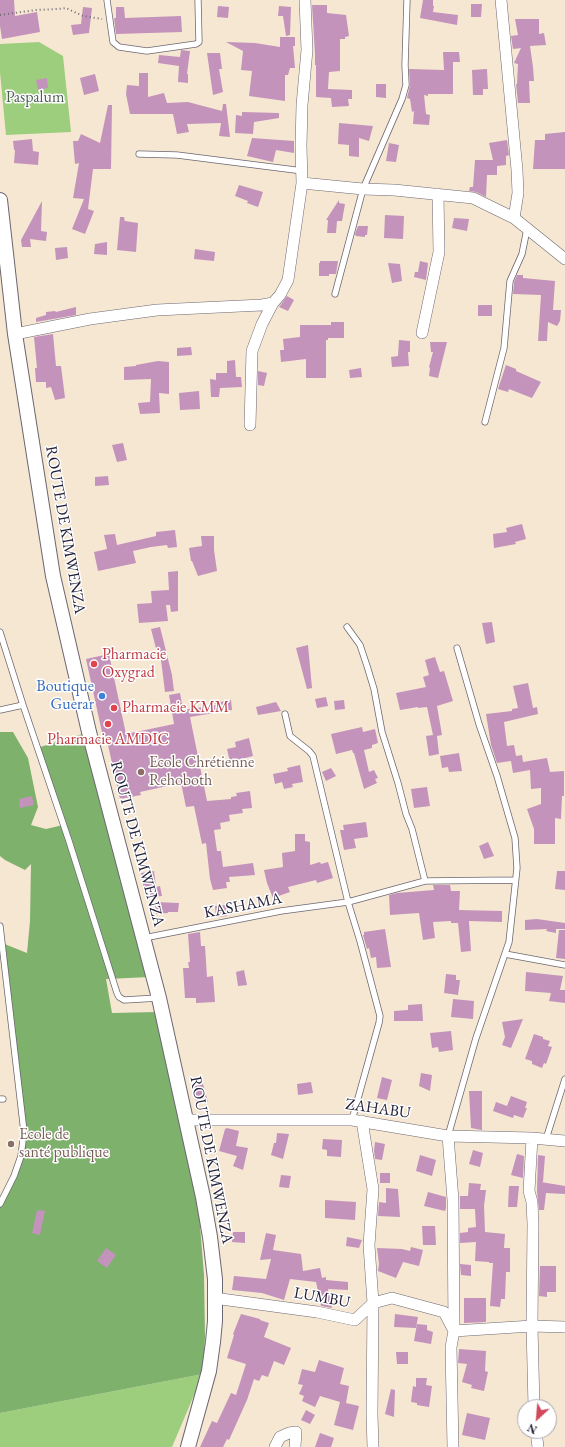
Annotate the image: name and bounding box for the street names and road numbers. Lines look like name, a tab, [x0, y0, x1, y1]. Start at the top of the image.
street label: ROUTE DE KIMWENZA	[41, 444, 89, 616]
street label: ROUTE DE KIMWENZA	[106, 759, 168, 929]
street label: KASHAMA	[202, 889, 284, 923]
street label: ROUTE DE KIMWENZA	[185, 1074, 237, 1246]
street label: ZAHABU	[344, 1095, 412, 1123]
street label: LUMBU	[292, 1284, 352, 1312]

